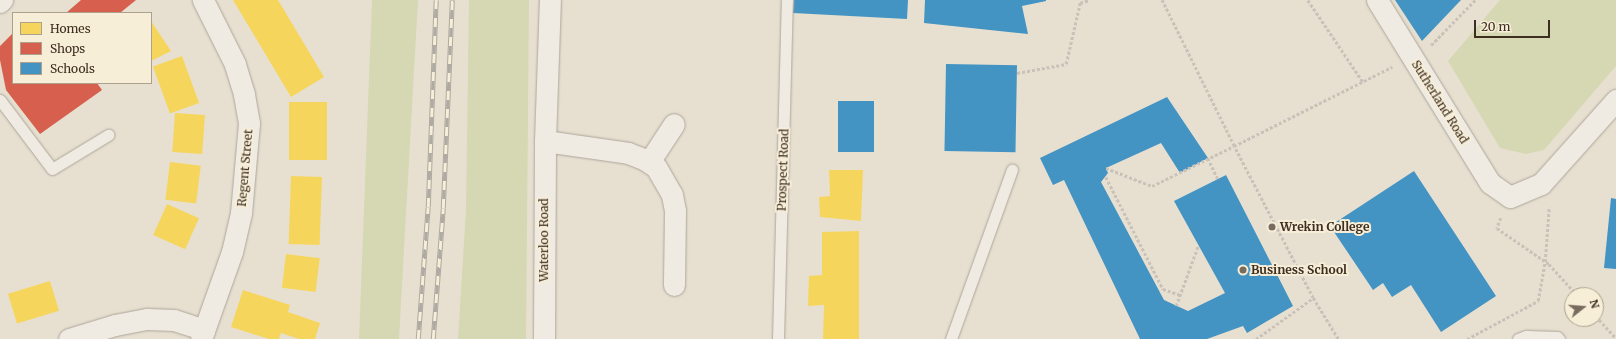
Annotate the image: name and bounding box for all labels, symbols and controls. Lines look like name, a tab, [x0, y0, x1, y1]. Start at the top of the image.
legend	[12, 12, 152, 84]
scale bar	[1476, 12, 1552, 38]
text: 20 m	[1481, 19, 1510, 34]
text: Homes	[50, 21, 91, 36]
text: Shops	[50, 41, 85, 56]
street label: Sutherland Road	[1409, 58, 1471, 146]
text: Schools	[50, 61, 95, 76]
street label: Regent Street	[234, 129, 256, 207]
street label: Prospect Road	[774, 129, 792, 211]
street label: Waterloo Road	[537, 198, 551, 282]
place label: Wrekin College	[1280, 220, 1369, 234]
marker: Wrekin College	[1267, 222, 1277, 232]
place label: Business School	[1251, 263, 1347, 277]
marker: Business School	[1238, 265, 1248, 275]
north arrow	[1564, 287, 1604, 327]
text: N	[1587, 298, 1602, 310]

